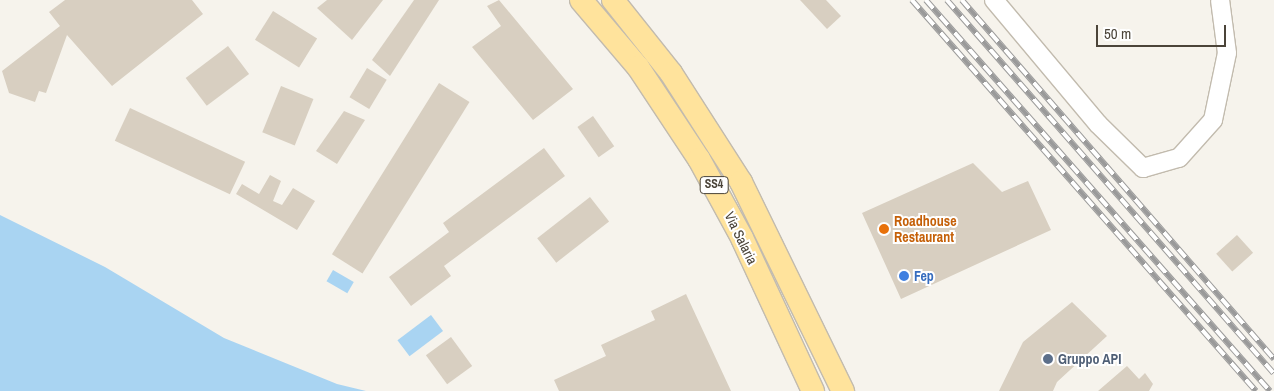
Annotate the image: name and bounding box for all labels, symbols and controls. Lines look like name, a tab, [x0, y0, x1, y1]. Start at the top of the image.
scale bar	[1099, 15, 1229, 47]
text: 50 m	[1104, 23, 1131, 44]
road number: SS4	[699, 176, 729, 194]
street label: Via Salaria	[721, 209, 761, 267]
place label: Roadhouse Restaurant	[894, 213, 957, 246]
marker: Roadhouse Restaurant	[878, 223, 890, 235]
place label: Fep	[914, 268, 934, 284]
marker: Fep	[898, 270, 910, 282]
place label: Gruppo API	[1058, 351, 1122, 367]
marker: Gruppo API	[1042, 353, 1054, 365]

